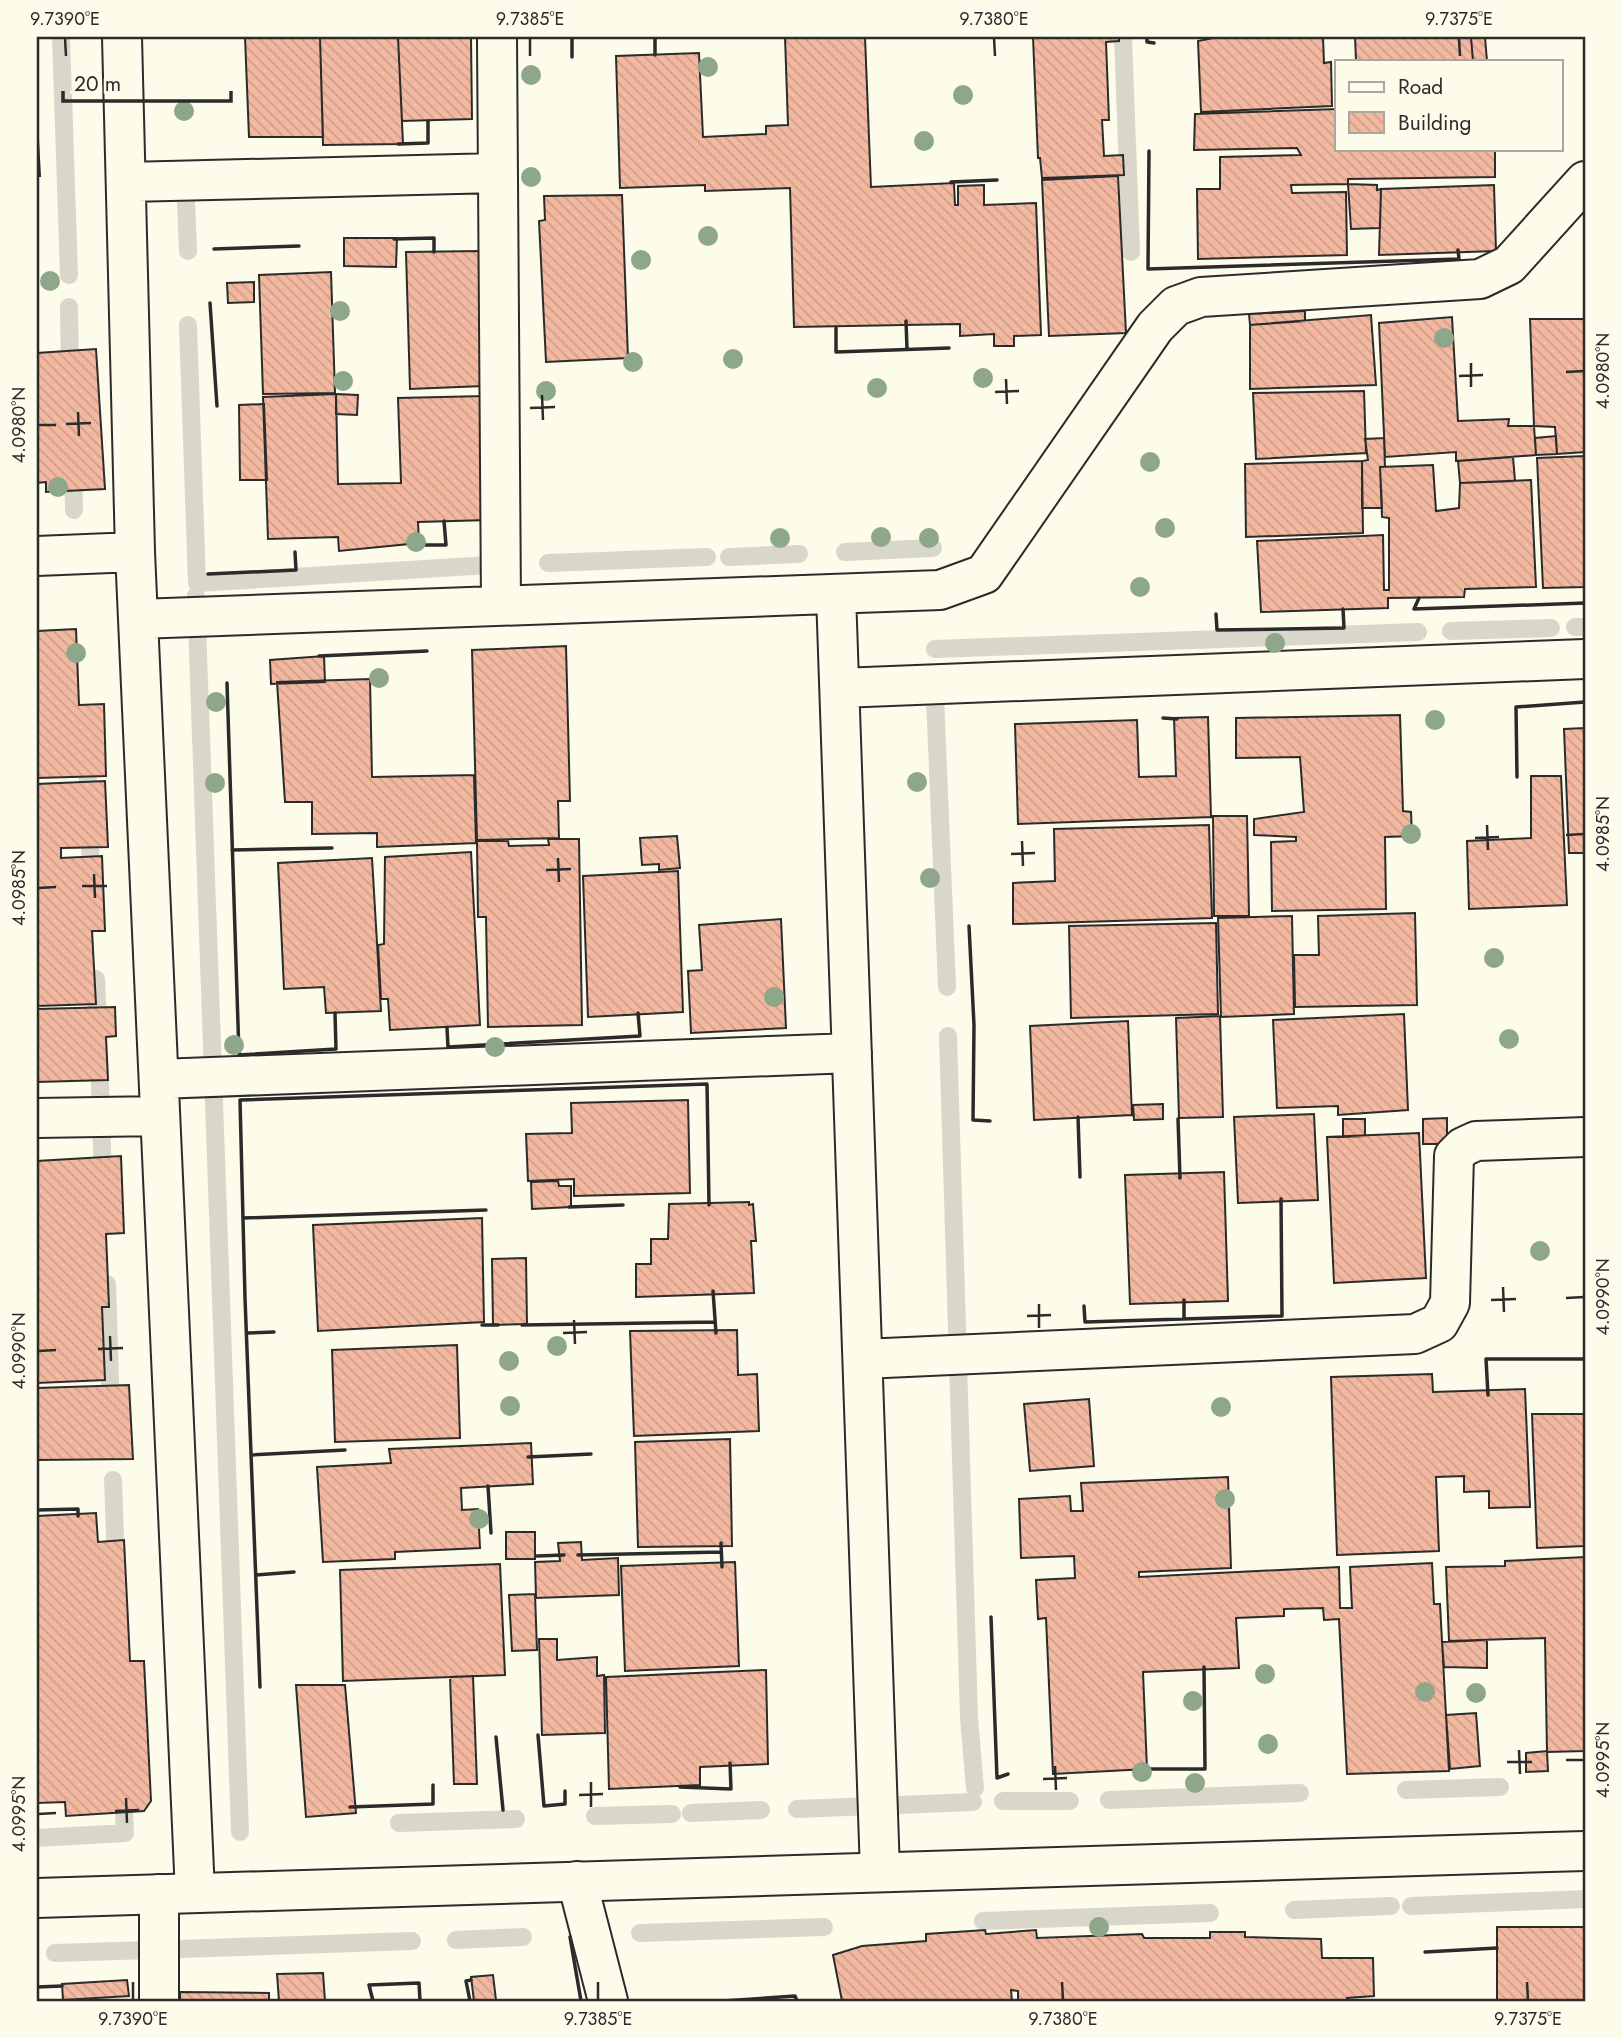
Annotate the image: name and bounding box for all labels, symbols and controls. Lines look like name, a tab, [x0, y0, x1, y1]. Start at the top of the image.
text: 9.7390°E	[30, 6, 100, 32]
text: 9.7385°E	[496, 6, 564, 32]
text: 9.7380°E	[959, 6, 1029, 32]
text: 9.7375°E	[1425, 6, 1493, 32]
scale bar	[63, 60, 231, 104]
legend	[1335, 60, 1562, 150]
text: 20 m	[74, 69, 121, 99]
text: Road	[1398, 72, 1443, 102]
text: Building	[1398, 108, 1471, 138]
text: 4.0980°N	[1590, 333, 1616, 409]
text: 4.0980°N	[6, 387, 32, 463]
text: 4.0985°N	[1590, 796, 1616, 872]
text: 4.0985°N	[6, 850, 32, 926]
text: 4.0990°N	[1590, 1258, 1616, 1336]
text: 4.0990°N	[6, 1312, 32, 1390]
text: 4.0995°N	[1590, 1722, 1616, 1798]
text: 4.0995°N	[6, 1776, 32, 1852]
text: 9.7390°E	[98, 2006, 168, 2032]
text: 9.7385°E	[564, 2006, 632, 2032]
text: 9.7380°E	[1028, 2006, 1098, 2032]
text: 9.7375°E	[1494, 2006, 1562, 2032]

